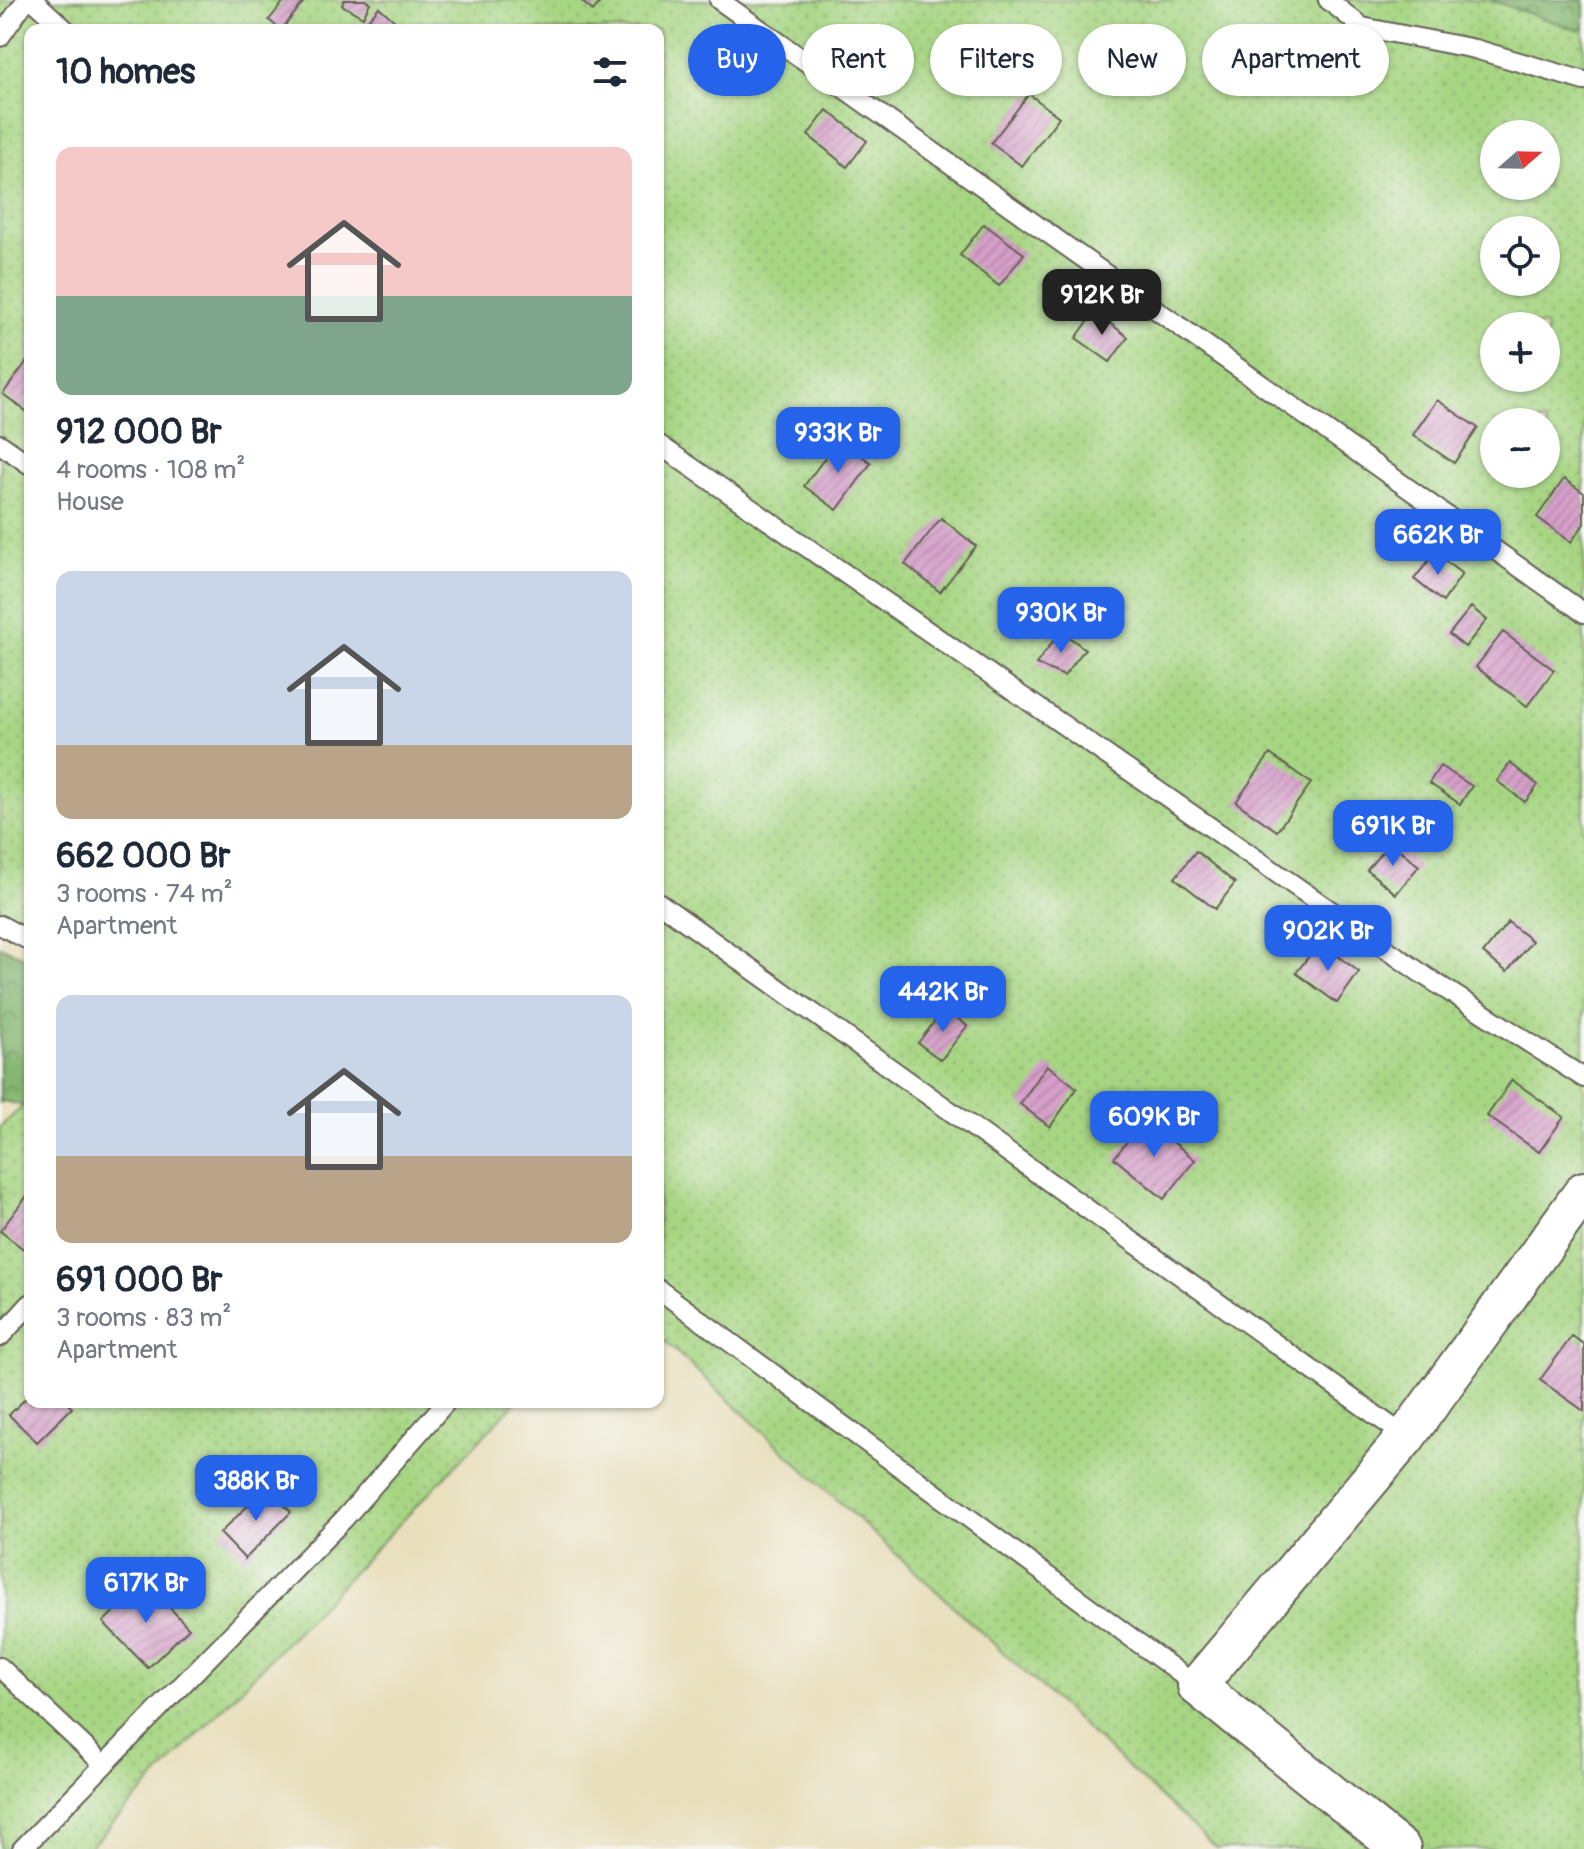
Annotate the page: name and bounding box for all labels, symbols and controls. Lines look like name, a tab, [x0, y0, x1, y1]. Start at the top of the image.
chip: Buy	[688, 24, 786, 96]
chip: Rent	[802, 24, 914, 96]
chip: Filters	[930, 24, 1062, 96]
chip: New	[1078, 24, 1186, 96]
chip: Apartment	[1202, 24, 1389, 96]
icon: filters	[588, 50, 632, 94]
text: 10 homes	[56, 51, 195, 94]
north arrow	[1480, 120, 1560, 200]
map controls	[1480, 120, 1560, 488]
icon: home	[272, 199, 416, 343]
button: locate	[1480, 216, 1560, 296]
pin: 912K Br	[1028, 269, 1176, 337]
text: 912K Br	[1060, 279, 1144, 311]
button: +	[1480, 312, 1560, 392]
pin: 933K Br	[764, 407, 912, 475]
button: −	[1480, 408, 1560, 488]
text: 912 000 Br	[56, 411, 222, 454]
text: 933K Br	[794, 417, 882, 449]
text: 4 rooms · 108 m²	[56, 454, 245, 486]
text: House	[56, 486, 124, 518]
pin: 662K Br	[1364, 509, 1512, 577]
text: 662K Br	[1393, 519, 1483, 551]
pin: 930K Br	[987, 587, 1135, 655]
text: 930K Br	[1016, 597, 1106, 629]
icon: home	[272, 623, 416, 767]
pin: 691K Br	[1319, 800, 1467, 868]
text: 691K Br	[1351, 810, 1435, 842]
text: 662 000 Br	[56, 835, 230, 878]
text: 3 rooms · 74 m²	[56, 878, 233, 910]
pin: 902K Br	[1254, 905, 1402, 973]
text: Apartment	[56, 910, 177, 942]
text: 902K Br	[1282, 915, 1374, 947]
pin: 442K Br	[869, 966, 1017, 1034]
text: 442K Br	[898, 976, 988, 1008]
icon: home	[272, 1047, 416, 1191]
pin: 609K Br	[1080, 1091, 1228, 1159]
text: 609K Br	[1108, 1101, 1200, 1133]
text: 691 000 Br	[56, 1259, 222, 1302]
text: 3 rooms · 83 m²	[56, 1302, 231, 1334]
text: Apartment	[56, 1334, 177, 1366]
pin: 388K Br	[182, 1455, 330, 1523]
text: 388K Br	[213, 1465, 299, 1497]
pin: 617K Br	[72, 1557, 220, 1625]
text: 617K Br	[104, 1567, 188, 1599]

